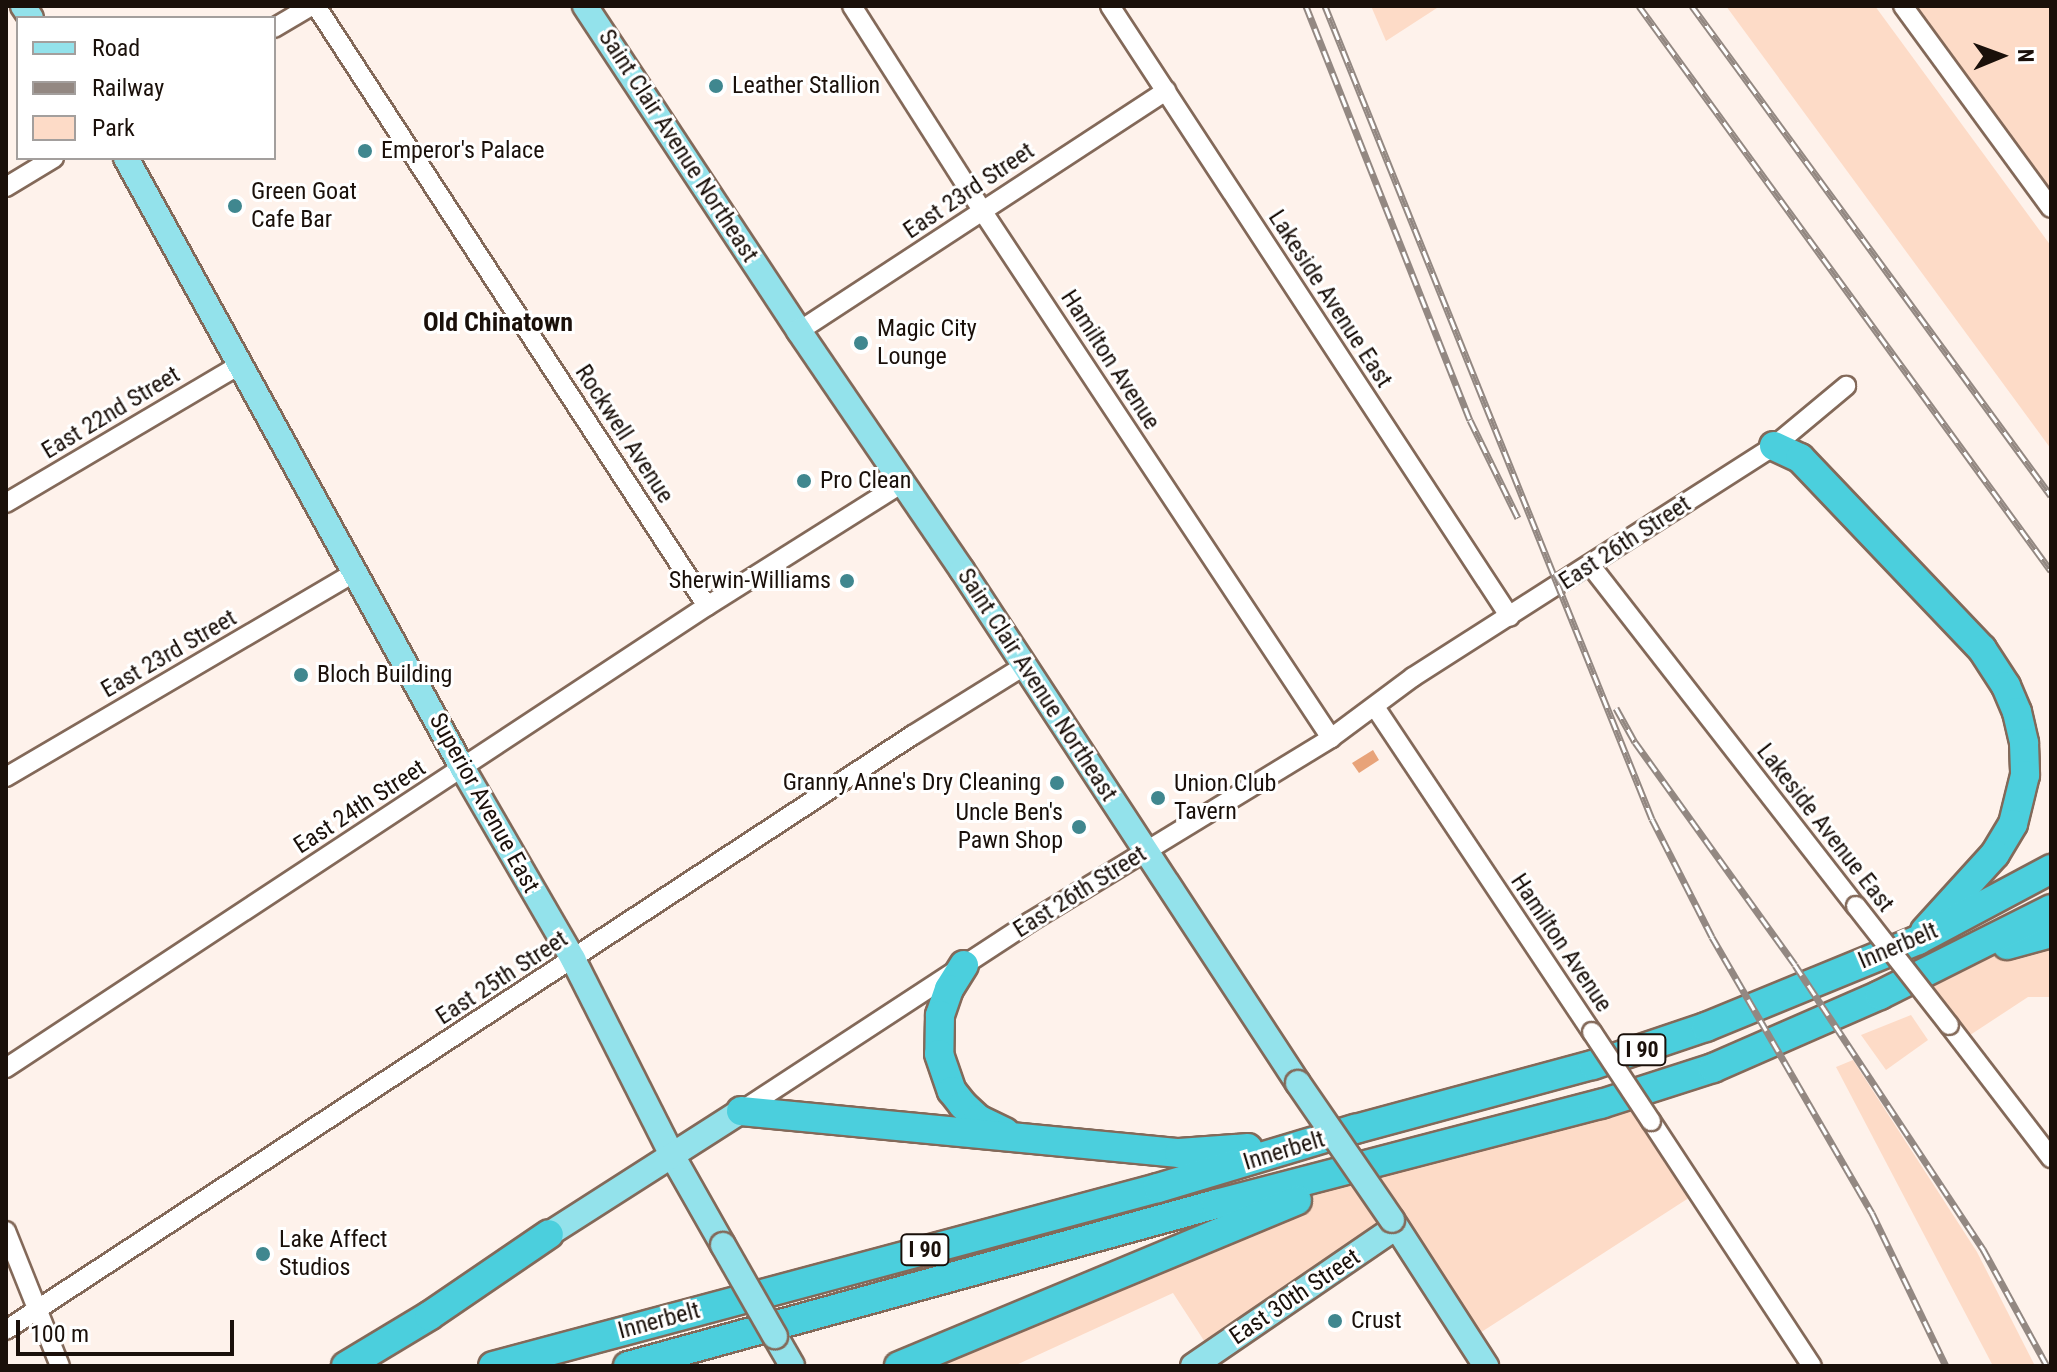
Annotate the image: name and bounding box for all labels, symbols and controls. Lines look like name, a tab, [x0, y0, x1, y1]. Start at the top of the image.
legend	[16, 16, 276, 160]
north arrow	[1961, 16, 2041, 96]
street label: Saint Clair Avenue Northeast	[592, 24, 764, 268]
text: Road	[92, 34, 140, 62]
text: N	[2013, 49, 2038, 63]
place label: Leather Stallion	[732, 72, 880, 100]
text: Railway	[92, 74, 164, 102]
marker: Leather Stallion	[707, 77, 725, 95]
text: Park	[92, 114, 135, 142]
place label: Emperor's Palace	[381, 137, 544, 165]
street label: East 23rd Street	[898, 137, 1040, 245]
marker: Emperor's Palace	[356, 142, 374, 160]
place label: Green Goat Cafe Bar	[251, 178, 357, 234]
marker: Green Goat Cafe Bar	[226, 197, 244, 215]
street label: Lakeside Avenue East	[1262, 205, 1398, 393]
street label: Hamilton Avenue	[1054, 285, 1166, 435]
district label: Old Chinatown	[423, 307, 573, 339]
place label: Magic City Lounge	[877, 315, 977, 371]
marker: Magic City Lounge	[852, 334, 870, 352]
street label: Rockwell Avenue	[569, 359, 679, 509]
street label: East 22nd Street	[37, 360, 185, 466]
place label: Pro Clean	[820, 467, 911, 495]
marker: Pro Clean	[795, 472, 813, 490]
street label: East 26th Street	[1554, 490, 1696, 596]
street label: Saint Clair Avenue Northeast	[951, 563, 1123, 807]
place label: Sherwin-Williams	[669, 567, 831, 595]
marker: Sherwin-Williams	[838, 572, 856, 590]
street label: East 23rd Street	[96, 604, 242, 704]
place label: Bloch Building	[317, 661, 452, 689]
marker: Bloch Building	[292, 666, 310, 684]
street label: Superior Avenue East	[423, 708, 545, 898]
street label: Lakeside Avenue East	[1750, 738, 1900, 918]
street label: East 24th Street	[289, 754, 431, 860]
place label: Granny Anne's Dry Cleaning	[783, 769, 1041, 797]
place label: Union Club Tavern	[1174, 770, 1276, 826]
marker: Granny Anne's Dry Cleaning	[1048, 774, 1066, 792]
marker: Union Club Tavern	[1149, 789, 1167, 807]
place label: Uncle Ben's Pawn Shop	[956, 799, 1063, 855]
marker: Uncle Ben's Pawn Shop	[1070, 818, 1088, 836]
street label: East 26th Street	[1008, 840, 1152, 944]
street label: Hamilton Avenue	[1504, 868, 1618, 1018]
street label: Innerbelt	[1854, 916, 1942, 976]
street label: East 25th Street	[431, 925, 573, 1031]
road number: I 90	[1616, 1032, 1668, 1068]
street label: Innerbelt	[1240, 1125, 1328, 1177]
place label: Lake Affect Studios	[279, 1226, 387, 1282]
road number: I 90	[899, 1232, 951, 1268]
street label: East 30th Street	[1224, 1243, 1366, 1351]
marker: Lake Affect Studios	[254, 1245, 272, 1263]
street label: Innerbelt	[615, 1296, 703, 1346]
scale bar	[20, 1304, 238, 1354]
place label: Crust	[1351, 1307, 1402, 1335]
marker: Crust	[1326, 1312, 1344, 1330]
text: 100 m	[30, 1320, 89, 1348]

